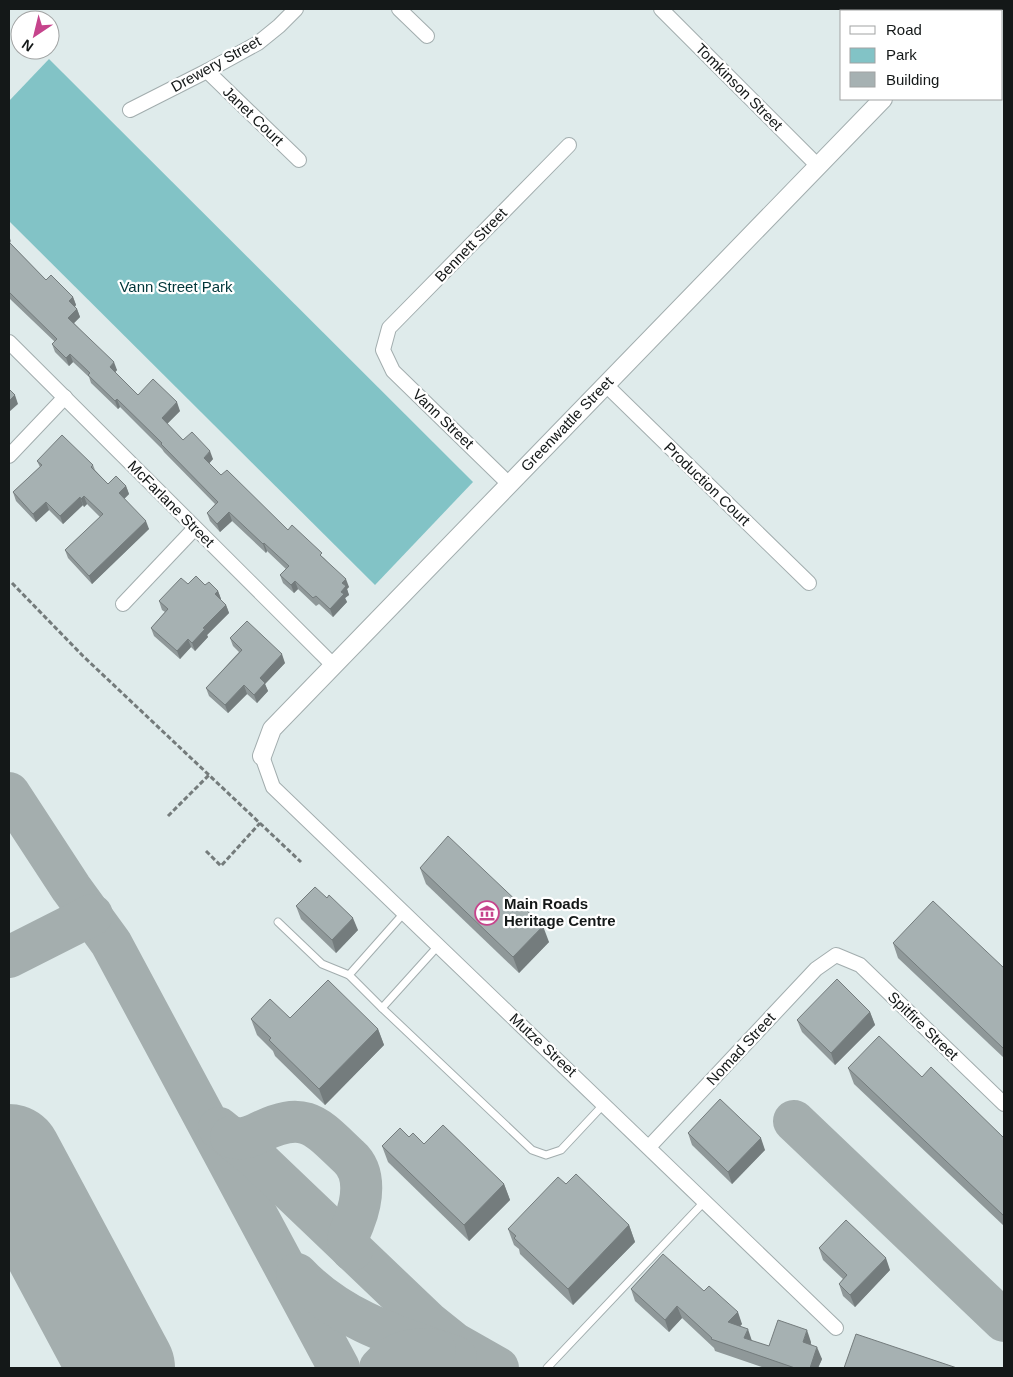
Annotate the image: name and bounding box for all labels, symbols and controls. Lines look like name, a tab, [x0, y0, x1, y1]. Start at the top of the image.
north arrow	[10, 10, 60, 60]
legend	[840, 10, 1003, 100]
text: Road	[886, 21, 922, 38]
street label: Drewery Street	[168, 31, 264, 95]
text: N	[19, 36, 36, 55]
street label: Tomkinson Street	[692, 40, 787, 134]
text: Park	[886, 46, 917, 63]
text: Building	[886, 71, 939, 88]
street label: Janet Court	[220, 83, 288, 149]
street label: Bennett Street	[431, 204, 511, 285]
park label: Vann Street Park	[119, 278, 233, 295]
street label: Greenwattle Street	[517, 372, 617, 475]
street label: Vann Street	[409, 385, 478, 452]
street label: Production Court	[661, 438, 754, 529]
street label: McFarlane Street	[125, 457, 219, 551]
place label: Main Roads Heritage Centre	[504, 895, 616, 929]
museum icon: Main Roads Heritage Centre	[474, 900, 500, 926]
street label: Spitfire Street	[885, 988, 963, 1064]
street label: Nomad Street	[703, 1008, 779, 1088]
street label: Mutze Street	[506, 1009, 581, 1080]

